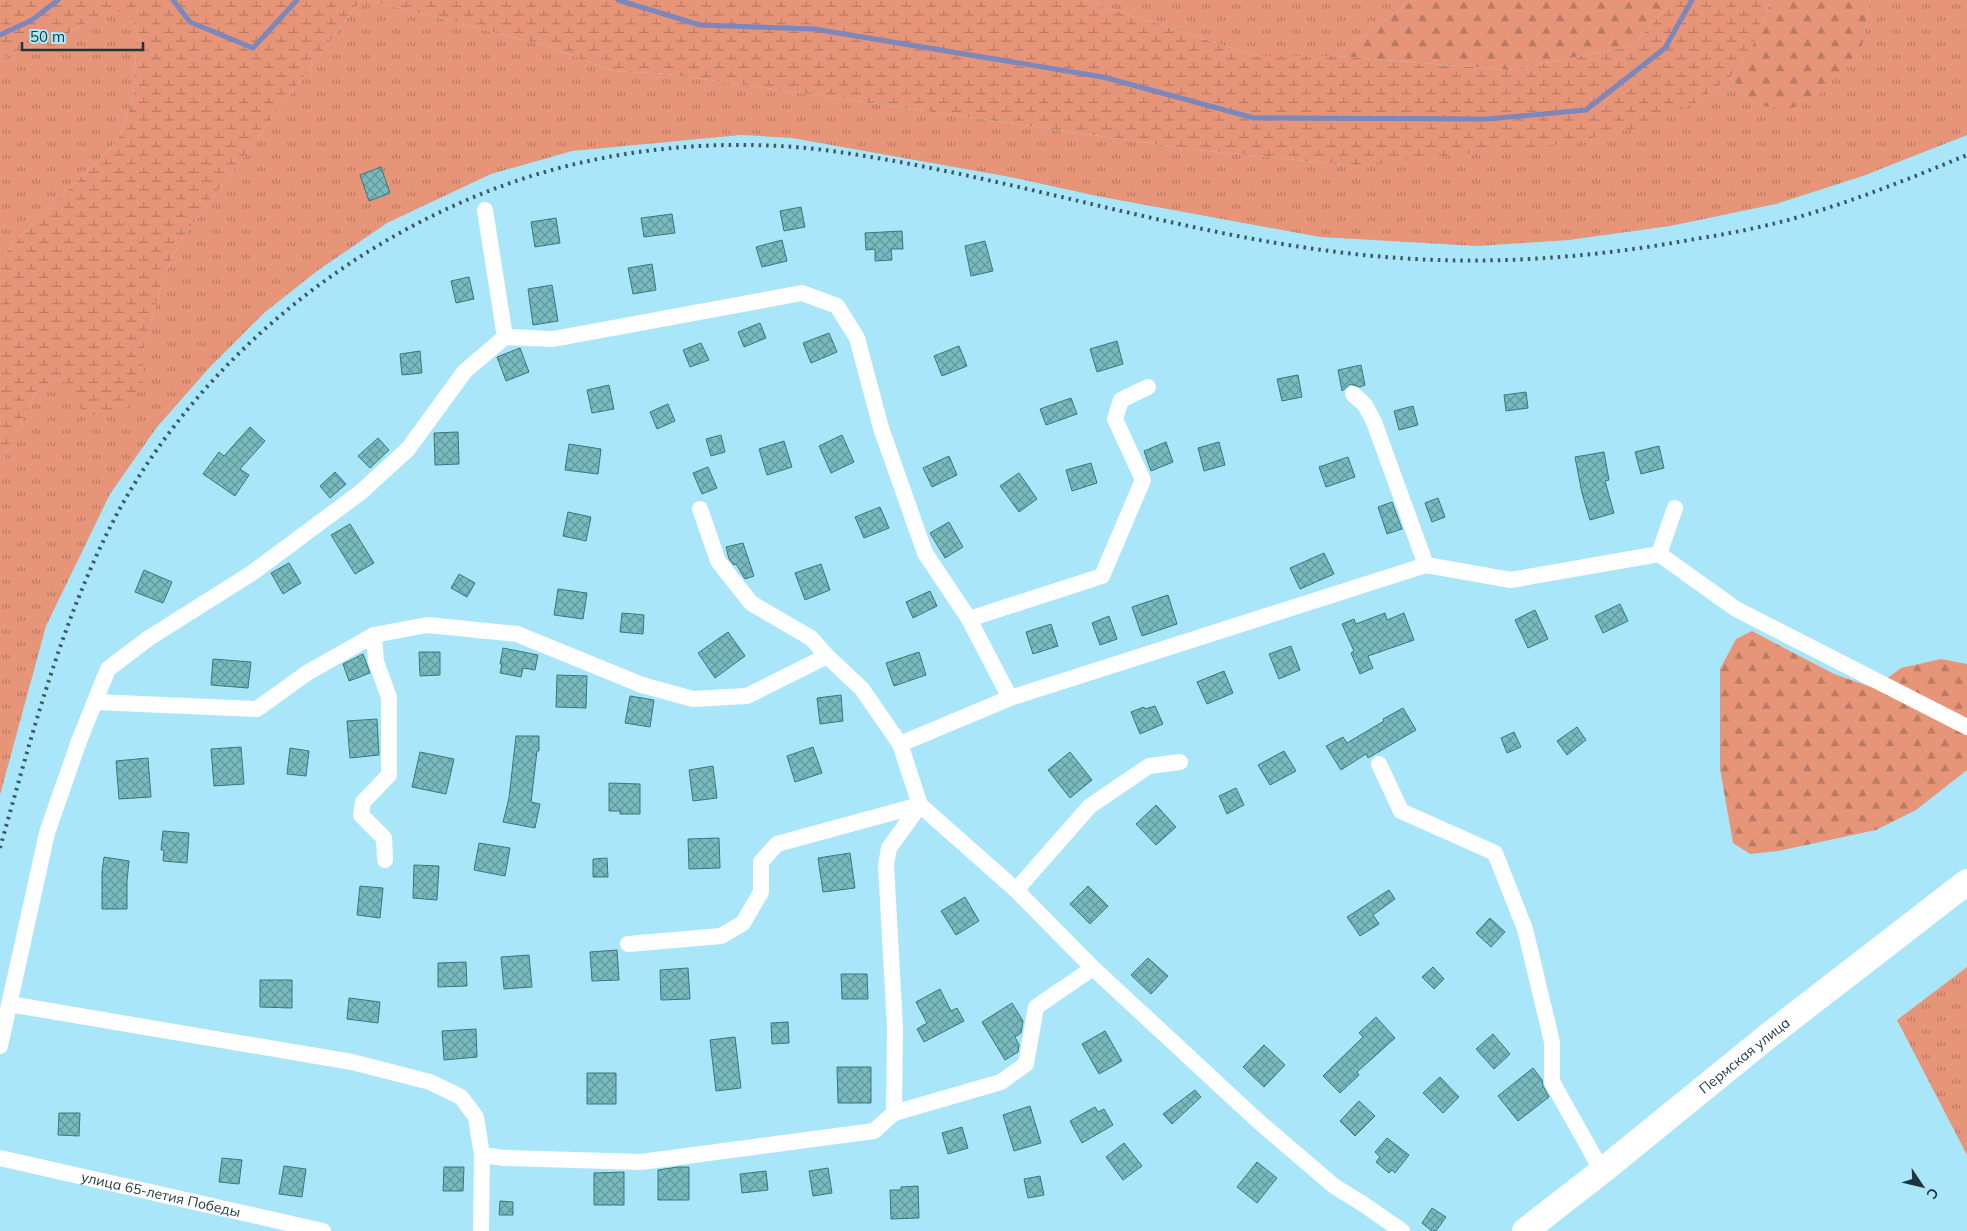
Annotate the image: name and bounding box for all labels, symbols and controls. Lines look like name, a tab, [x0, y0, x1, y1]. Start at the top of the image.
scale bar	[22, 20, 144, 52]
text: 50 m	[30, 27, 65, 46]
street label: Пермская улица	[1695, 1013, 1794, 1098]
north arrow	[1897, 1161, 1947, 1211]
street label: улица 65-летия Победы	[80, 1168, 242, 1221]
text: С	[1923, 1184, 1943, 1203]

